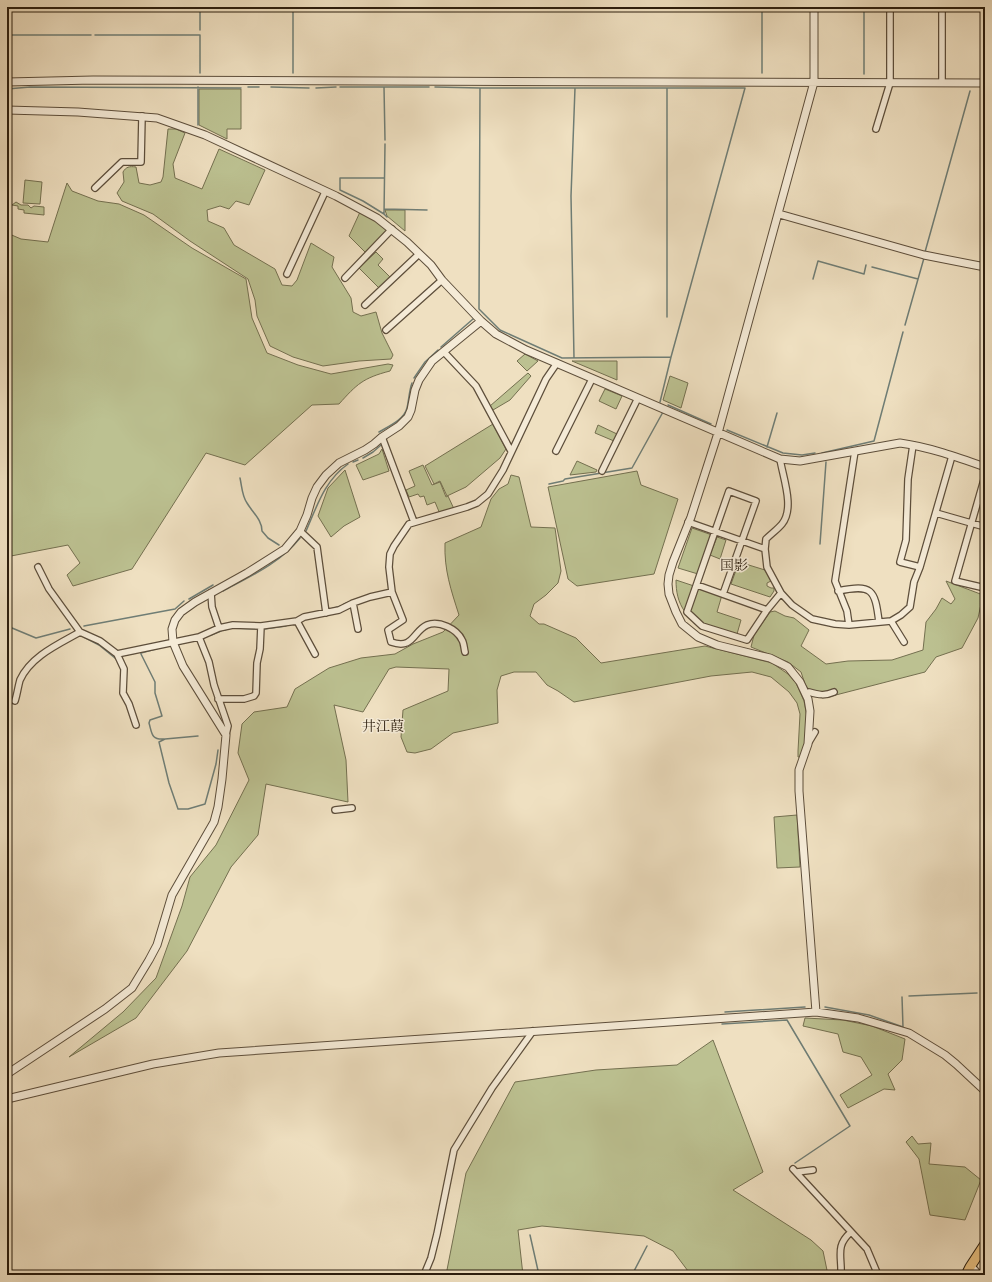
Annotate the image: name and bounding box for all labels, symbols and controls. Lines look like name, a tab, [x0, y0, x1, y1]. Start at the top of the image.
district label: 国影	[720, 557, 748, 575]
district label: 井江葭	[362, 718, 404, 736]

